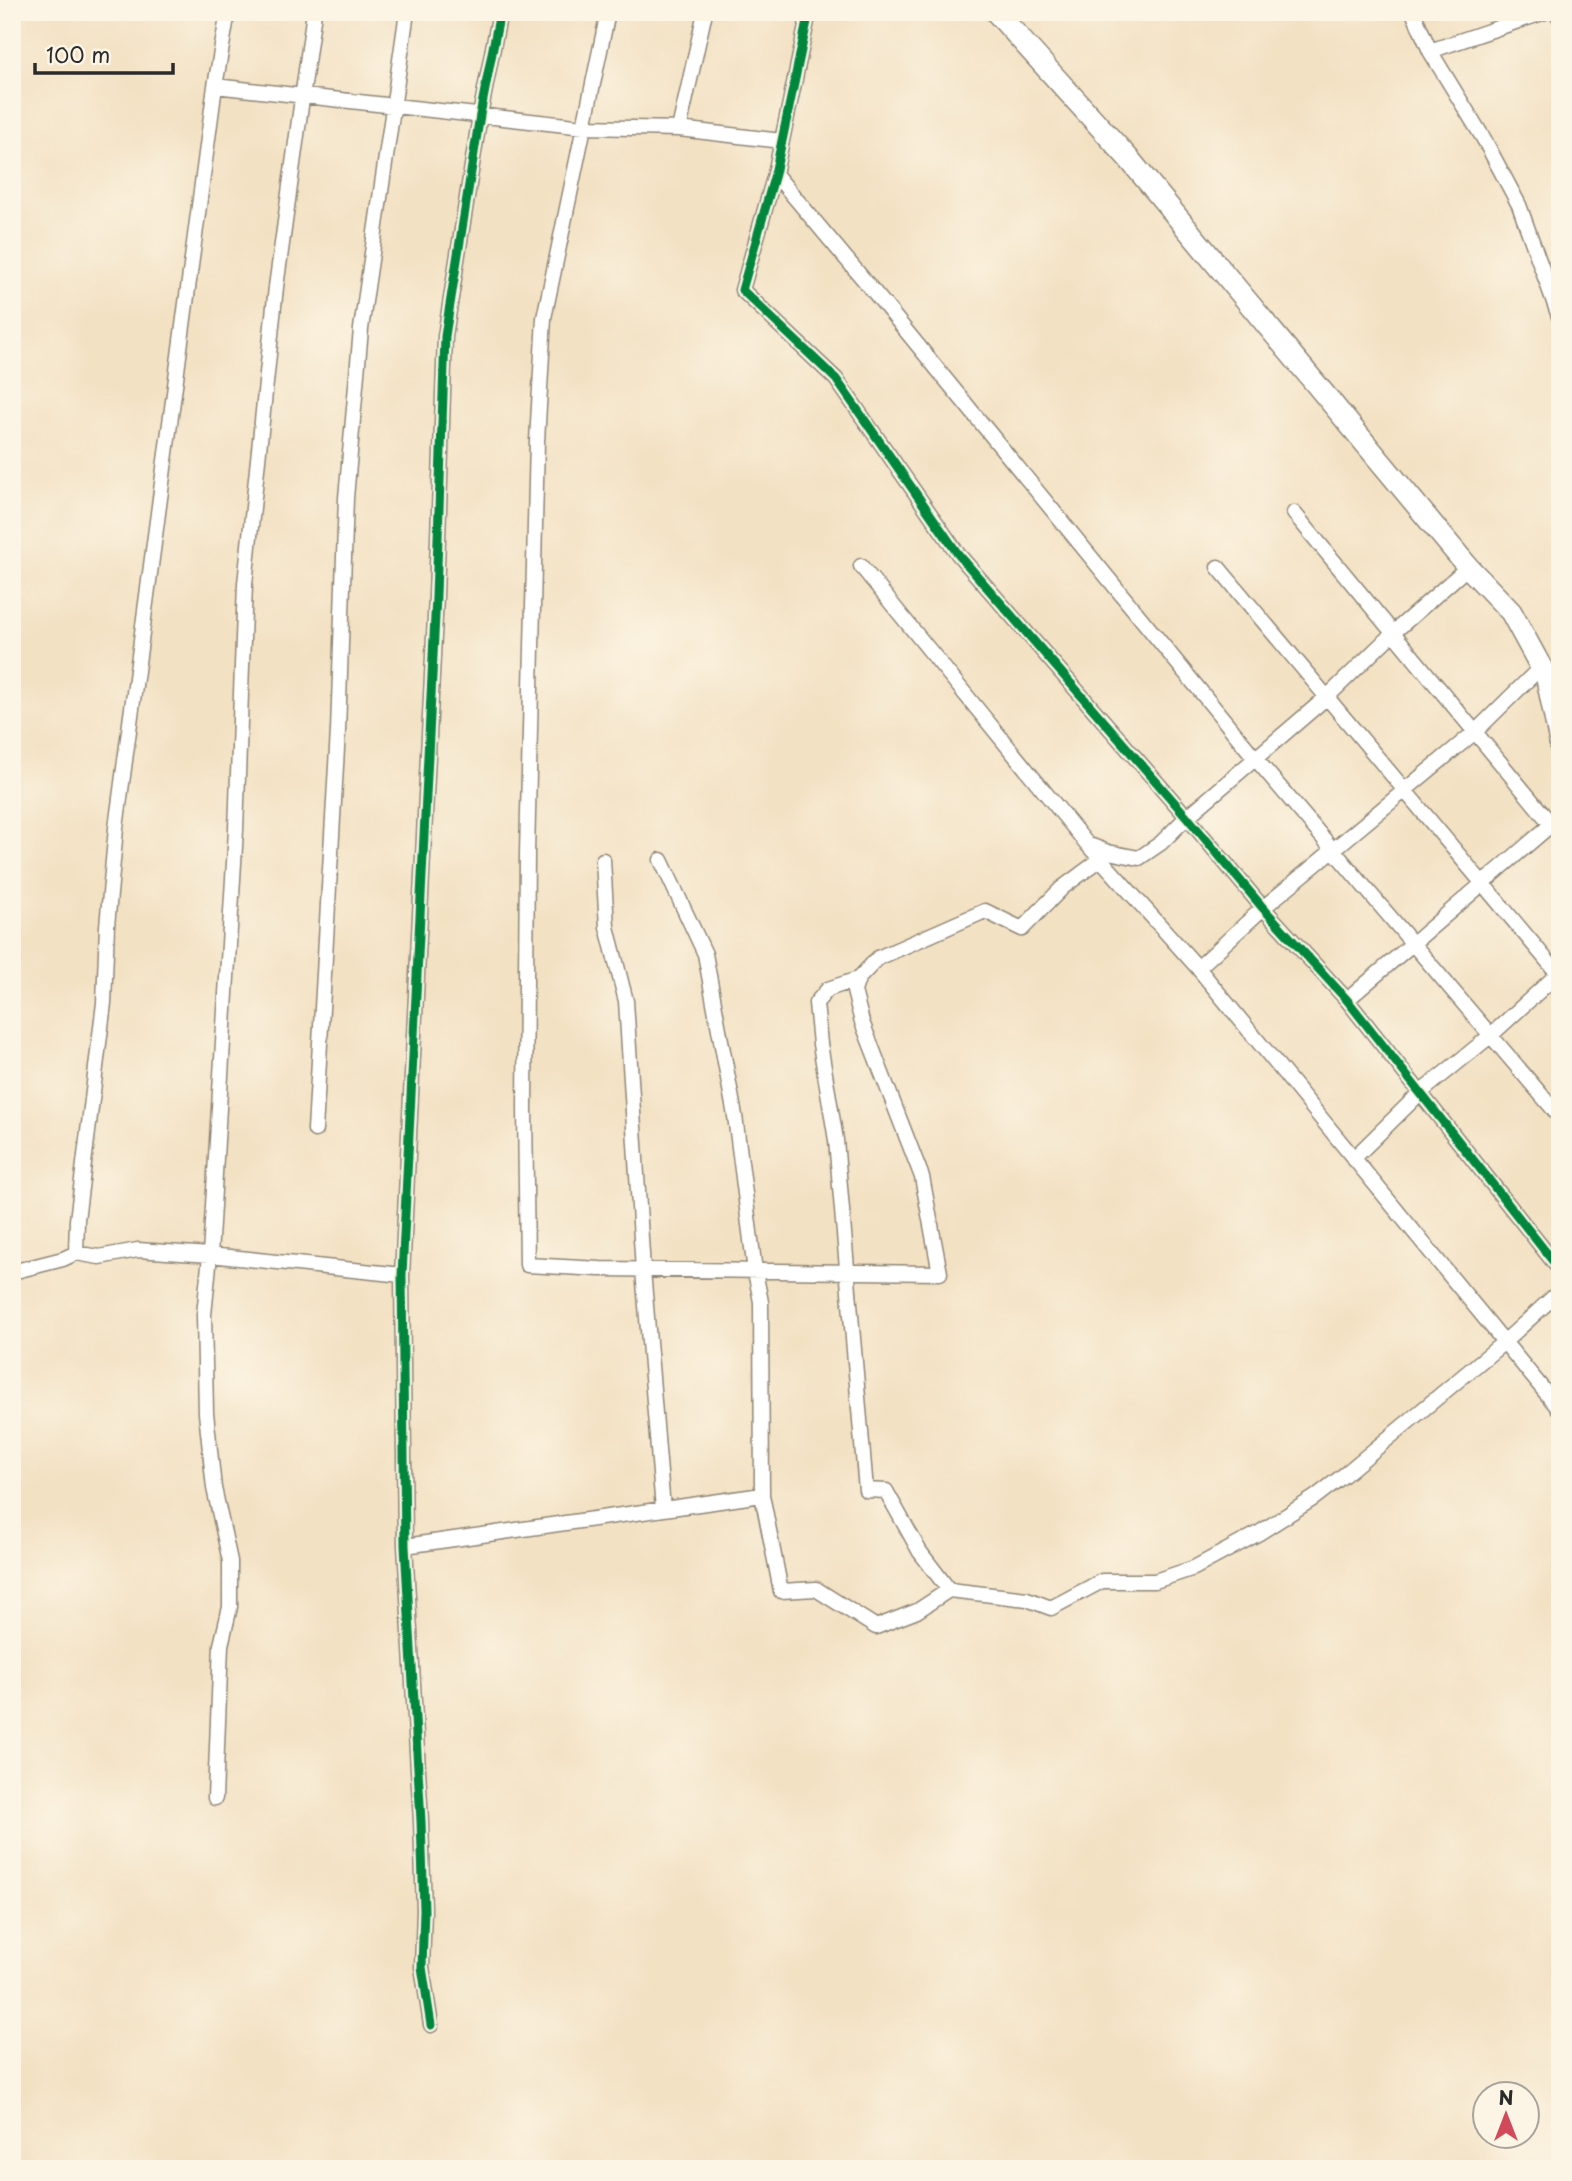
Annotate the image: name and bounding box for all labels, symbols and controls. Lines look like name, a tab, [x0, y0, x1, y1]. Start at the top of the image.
scale bar	[35, 32, 173, 76]
text: 100 m	[46, 38, 110, 70]
north arrow	[1470, 2080, 1540, 2150]
text: N	[1498, 2083, 1514, 2111]

